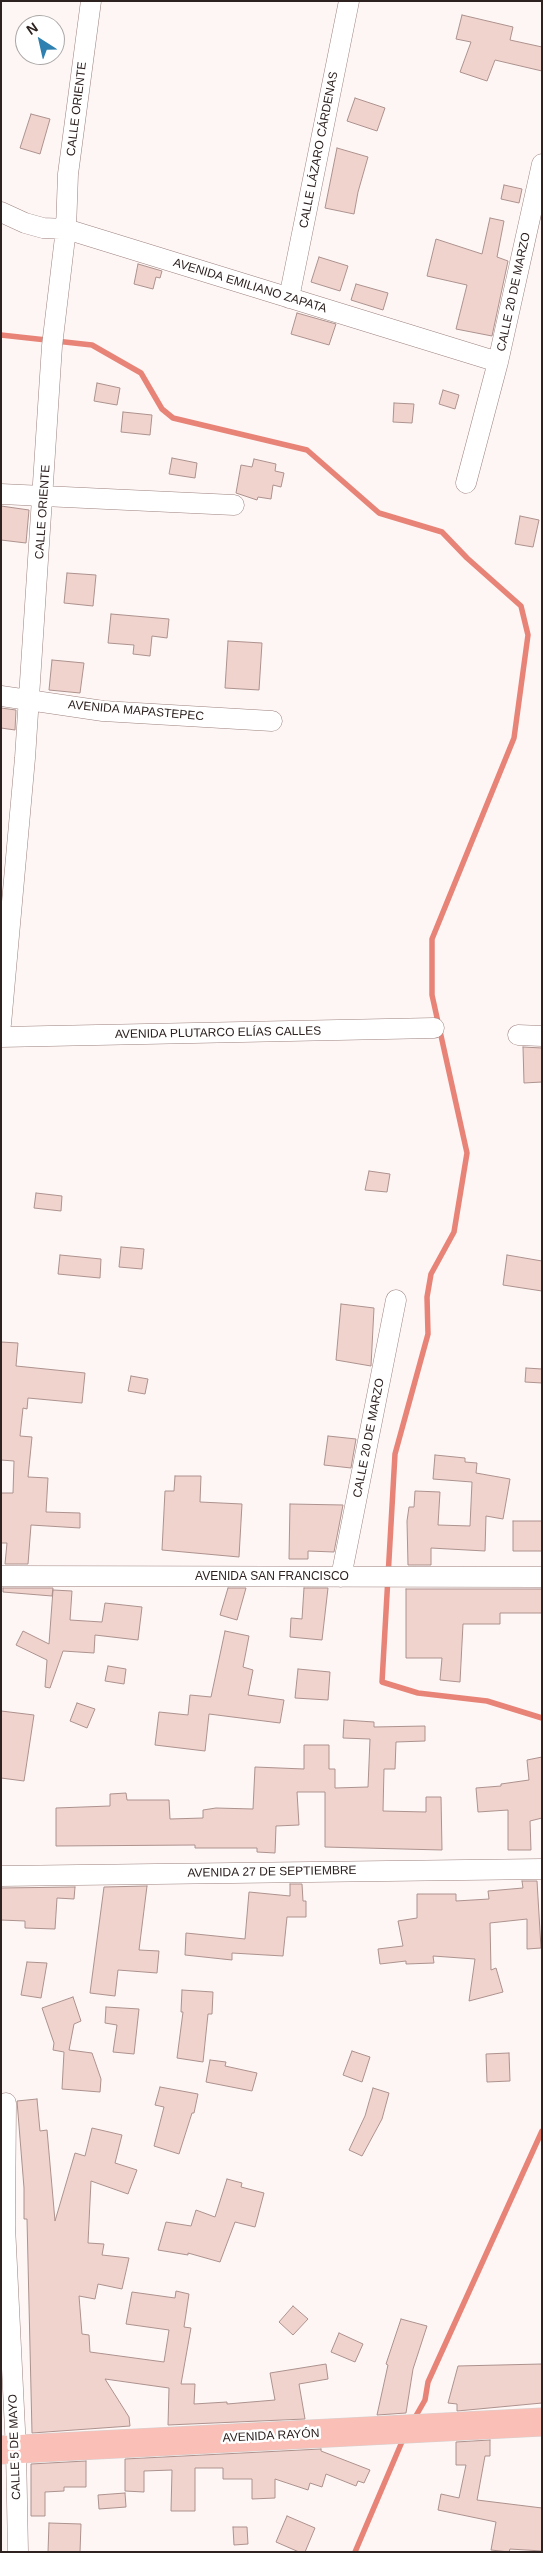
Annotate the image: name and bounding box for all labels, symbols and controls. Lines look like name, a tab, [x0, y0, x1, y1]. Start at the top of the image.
north arrow	[15, 15, 65, 65]
text: N	[23, 19, 41, 38]
street label: CALLE ORIENTE	[64, 61, 90, 157]
street label: CALLE LÁZARO CÁRDENAS	[297, 70, 341, 230]
street label: CALLE 20 DE MARZO	[494, 231, 534, 353]
street label: AVENIDA EMILIANO ZAPATA	[171, 256, 329, 316]
street label: CALLE ORIENTE	[33, 464, 53, 560]
street label: AVENIDA MAPASTEPEC	[68, 698, 204, 724]
street label: AVENIDA PLUTARCO ELÍAS CALLES	[115, 1024, 321, 1042]
street label: CALLE 20 DE MARZO	[350, 1377, 388, 1499]
street label: AVENIDA SAN FRANCISCO	[195, 1570, 349, 1584]
street label: AVENIDA 27 DE SEPTIEMBRE	[187, 1863, 357, 1881]
street label: CALLE 5 DE MAYO	[6, 2394, 24, 2500]
street label: AVENIDA RAYÓN	[222, 2426, 320, 2446]

